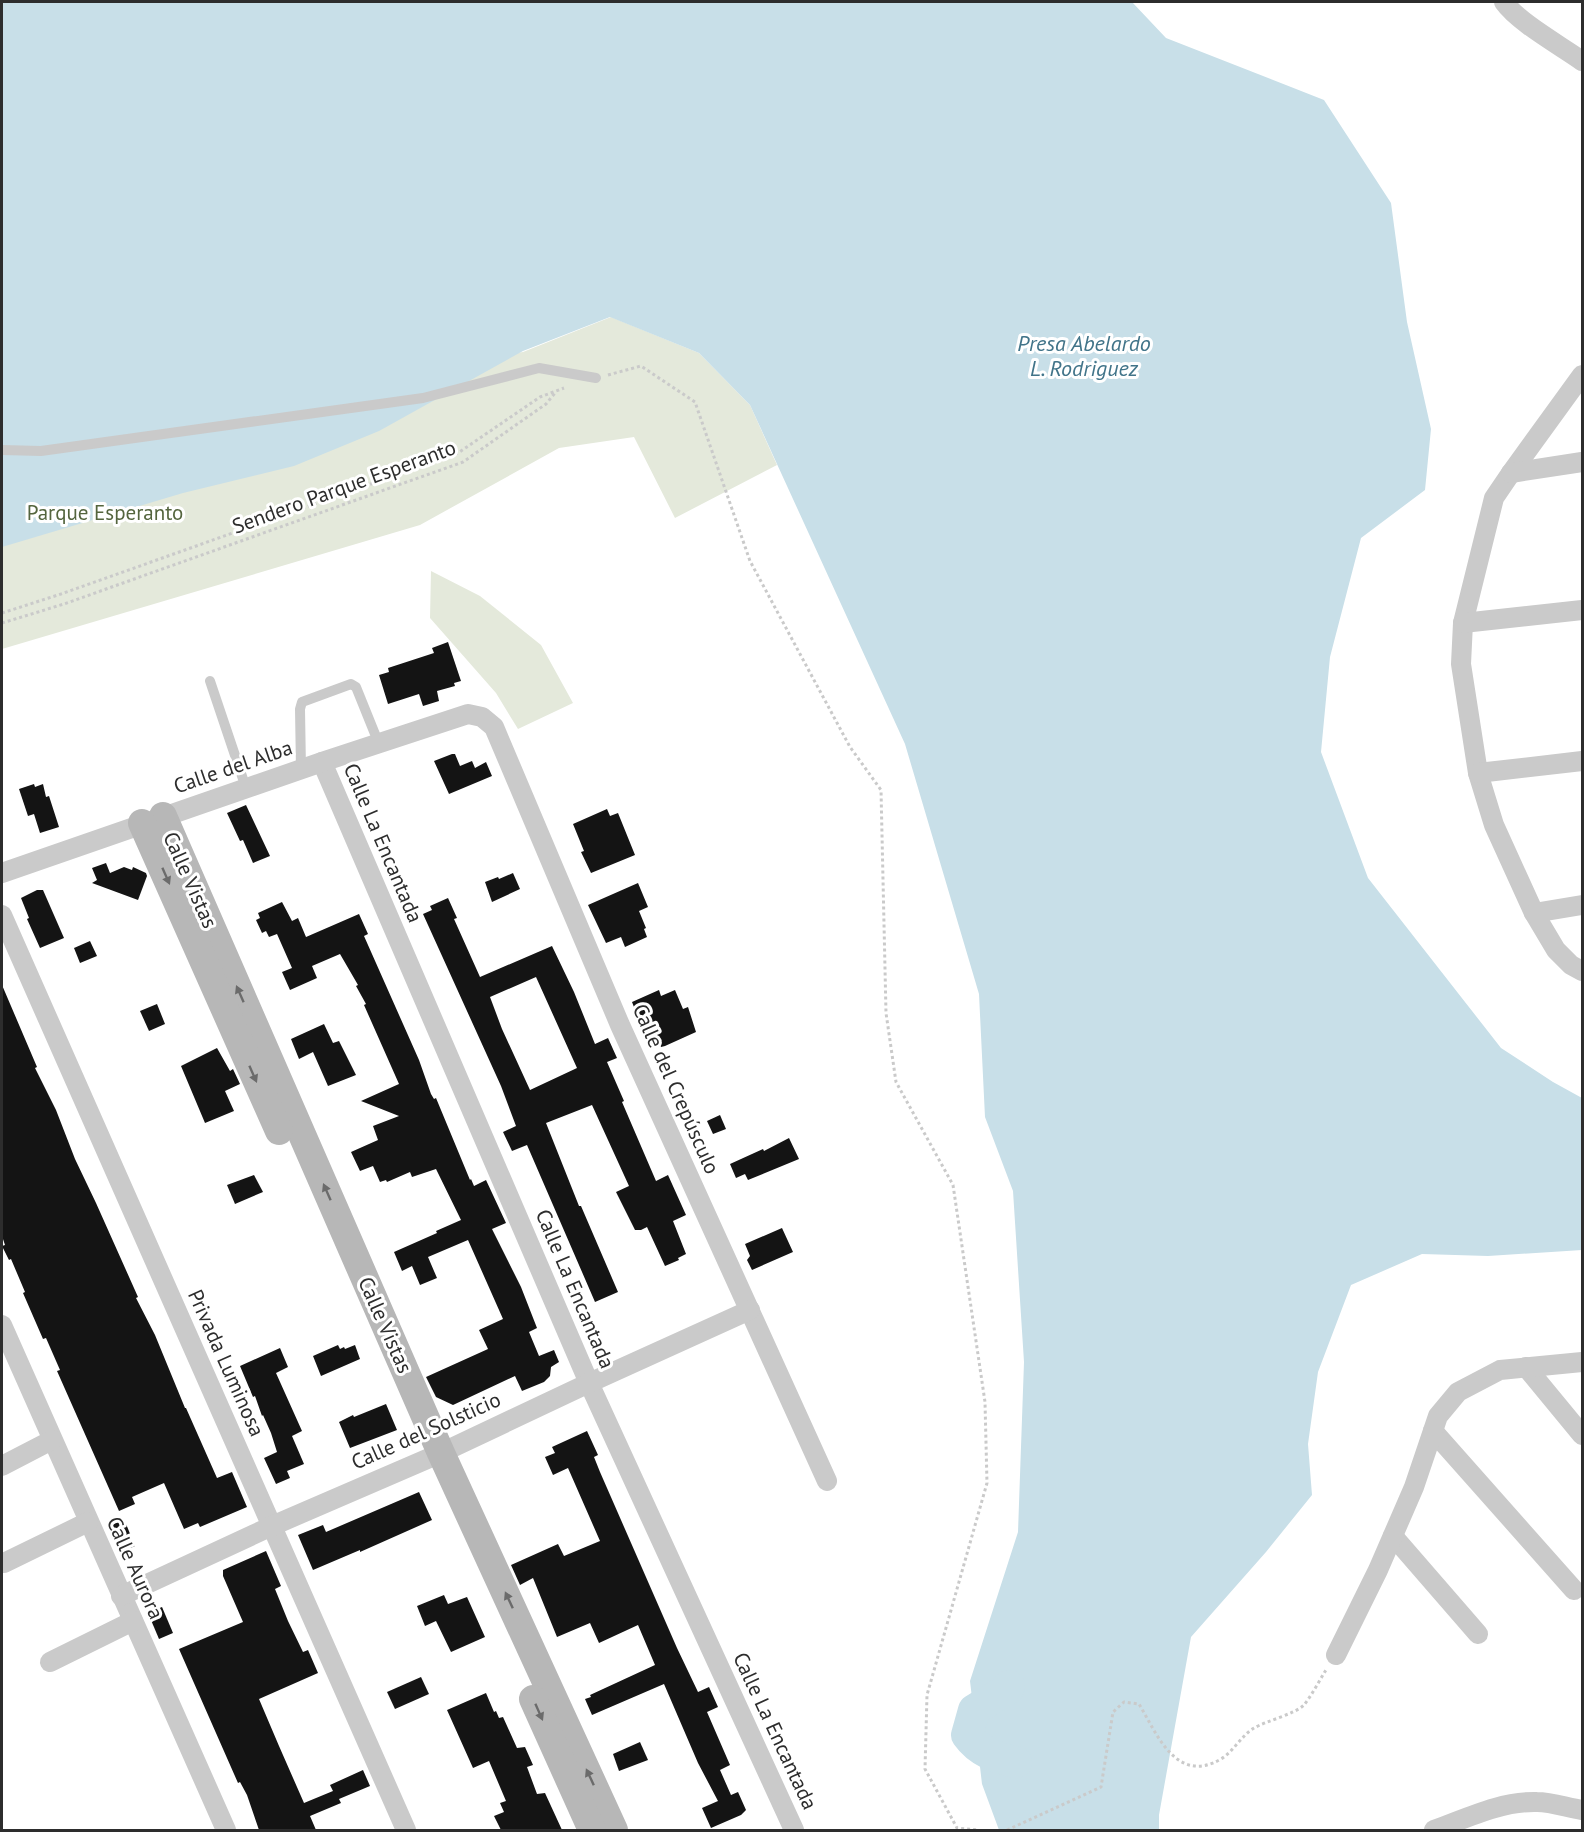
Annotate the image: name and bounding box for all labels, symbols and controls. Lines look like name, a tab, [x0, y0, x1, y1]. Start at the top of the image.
water label: Presa Abelardo L. Rodriguez	[1017, 329, 1151, 382]
street label: Sendero Parque Esperanto	[228, 433, 459, 540]
park label: Parque Esperanto	[27, 499, 183, 526]
street label: Calle del Alba	[170, 734, 296, 799]
street label: Calle La Encantada	[338, 759, 429, 927]
street label: Calle Vistas	[157, 827, 224, 932]
one-way arrow	[161, 868, 171, 886]
one-way arrow	[235, 984, 245, 1002]
street label: Calle del Crepúsculo	[627, 1000, 726, 1178]
one-way arrow	[249, 1065, 259, 1083]
one-way arrow	[322, 1182, 332, 1200]
street label: Calle La Encantada	[530, 1205, 621, 1373]
street label: Calle Vistas	[352, 1272, 419, 1377]
street label: Privada Luminosa	[182, 1285, 271, 1440]
street label: Calle del Solsticio	[347, 1386, 505, 1476]
street label: Calle Aurora	[101, 1512, 170, 1623]
one-way arrow	[503, 1591, 513, 1609]
street label: Calle La Encantada	[727, 1648, 824, 1814]
one-way arrow	[534, 1704, 543, 1721]
one-way arrow	[585, 1768, 595, 1786]

